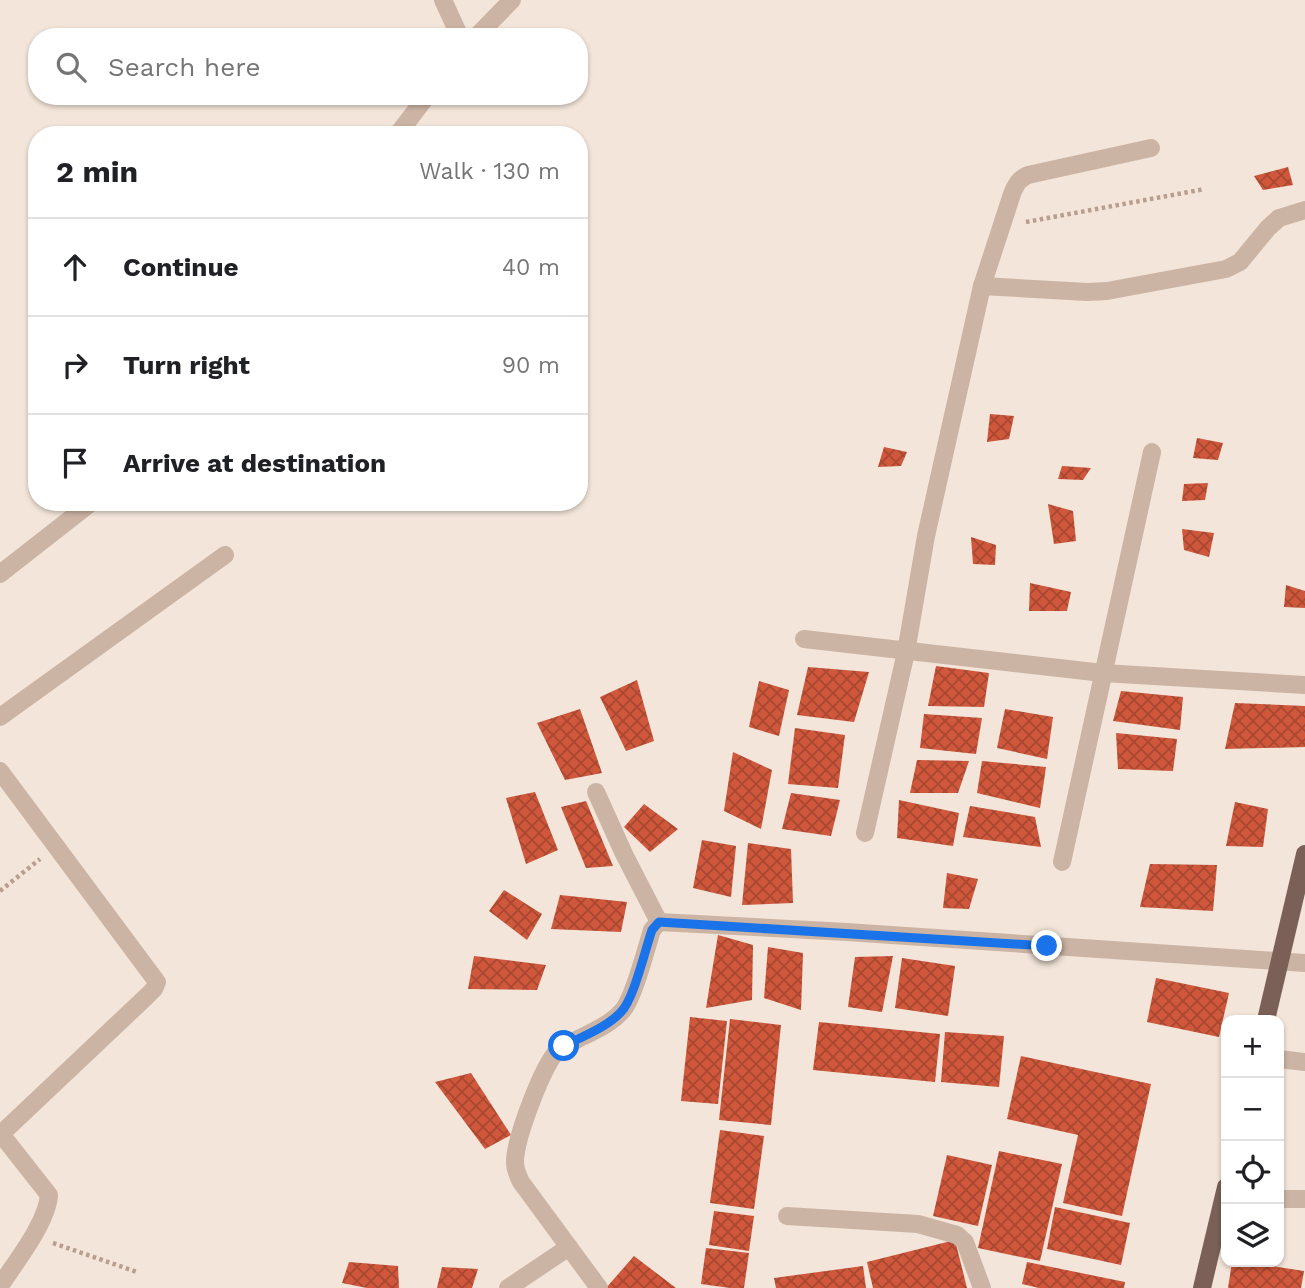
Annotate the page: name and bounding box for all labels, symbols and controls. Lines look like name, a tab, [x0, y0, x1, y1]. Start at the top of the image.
search box	[28, 28, 588, 105]
icon: search	[52, 48, 90, 86]
text: Search here	[108, 52, 260, 82]
text: 2 min	[56, 154, 138, 189]
text: Walk · 130 m	[419, 158, 560, 185]
icon: ahead	[56, 248, 94, 286]
text: Continue	[123, 252, 239, 282]
text: 40 m	[502, 254, 560, 281]
icon: right	[56, 346, 94, 384]
text: Turn right	[123, 350, 250, 380]
text: 90 m	[502, 352, 560, 379]
icon: arrive	[56, 444, 94, 482]
text: Arrive at destination	[123, 448, 386, 478]
route end	[1031, 930, 1062, 961]
map controls	[1221, 1015, 1284, 1267]
button: +	[1221, 1015, 1284, 1078]
route start	[548, 1030, 579, 1061]
button: −	[1221, 1078, 1284, 1141]
button: locate	[1221, 1141, 1284, 1204]
button: layers	[1221, 1204, 1284, 1267]

